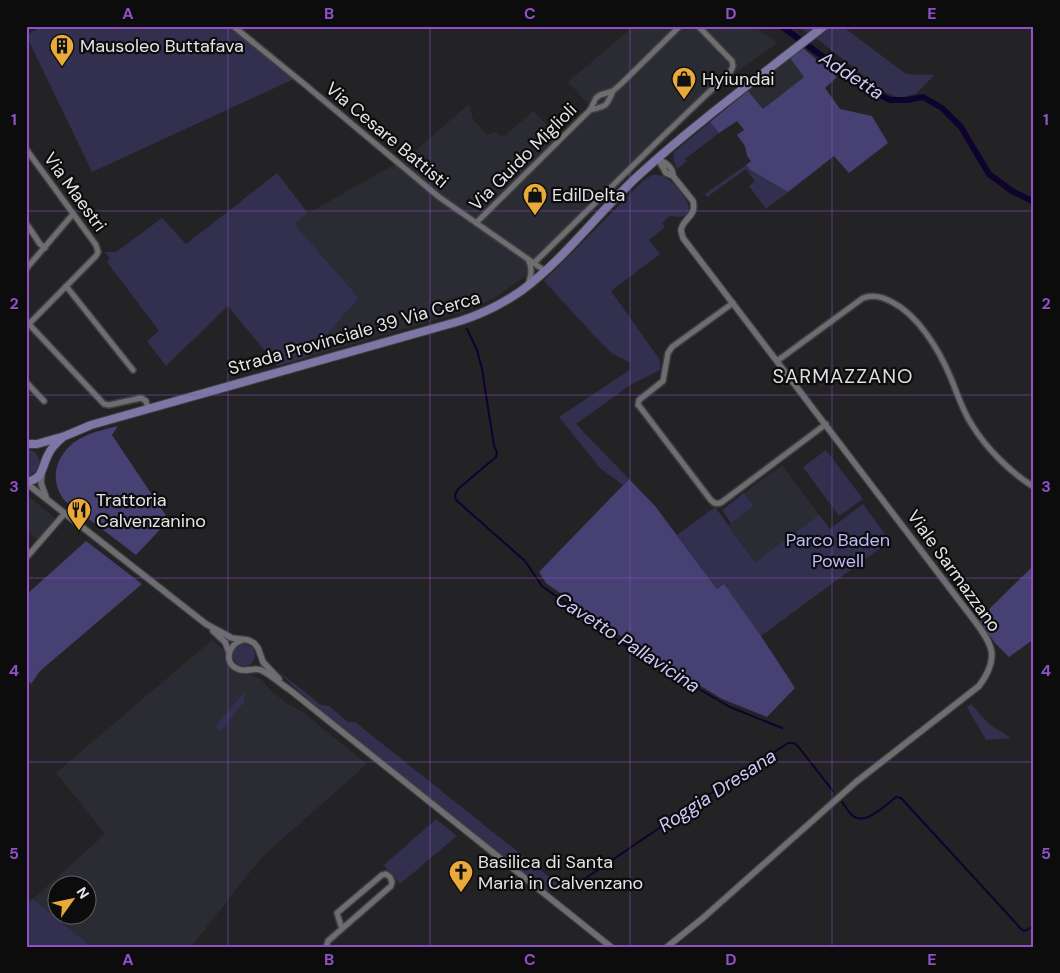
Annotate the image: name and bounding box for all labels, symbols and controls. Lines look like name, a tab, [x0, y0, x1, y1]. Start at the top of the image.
text: A	[122, 3, 134, 24]
text: B	[324, 3, 334, 24]
text: C	[524, 3, 536, 24]
text: D	[725, 3, 737, 24]
text: E	[927, 3, 937, 24]
building icon: Mausoleo Buttafava	[49, 33, 75, 67]
place label: Mausoleo Buttafava	[80, 34, 244, 58]
water label: Addetta	[814, 45, 889, 105]
shop icon: Hyiundai	[671, 66, 697, 100]
place label: Hyiundai	[702, 67, 775, 91]
street label: Via Cesare Battisti	[321, 77, 453, 193]
street label: Via Guido Miglioli	[464, 98, 582, 216]
text: 1	[11, 109, 17, 130]
text: 1	[1043, 109, 1049, 130]
street label: Via Maestri	[38, 147, 112, 237]
shop icon: EdilDelta	[522, 182, 548, 216]
place label: EdilDelta	[552, 183, 625, 207]
street label: Strada Provinciale 39 Via Cerca	[225, 285, 483, 381]
text: 2	[9, 293, 19, 314]
text: 2	[1041, 293, 1051, 314]
district label: SARMAZZANO	[772, 363, 914, 389]
text: 3	[9, 476, 19, 497]
text: 3	[1041, 476, 1051, 497]
place label: Trattoria Calvenzanino	[96, 488, 206, 533]
restaurant icon: Trattoria Calvenzanino	[66, 497, 92, 531]
street label: Viale Sarmazzano	[902, 505, 1006, 637]
park label: Parco Baden Powell	[786, 528, 890, 573]
water label: Cavetto Pallavicina	[551, 586, 705, 699]
text: 4	[9, 660, 19, 681]
text: 4	[1041, 660, 1051, 681]
water label: Roggia Dresana	[654, 743, 781, 838]
text: 5	[9, 843, 19, 864]
text: 5	[1041, 843, 1051, 864]
place label: Basilica di Santa Maria in Calvenzano	[478, 850, 643, 895]
church icon: Basilica di Santa Maria in Calvenzano	[448, 859, 474, 893]
north arrow	[48, 876, 98, 926]
text: N	[73, 884, 93, 902]
text: A	[122, 949, 134, 970]
text: B	[324, 949, 334, 970]
text: C	[524, 949, 536, 970]
text: D	[725, 949, 737, 970]
text: E	[927, 949, 937, 970]

